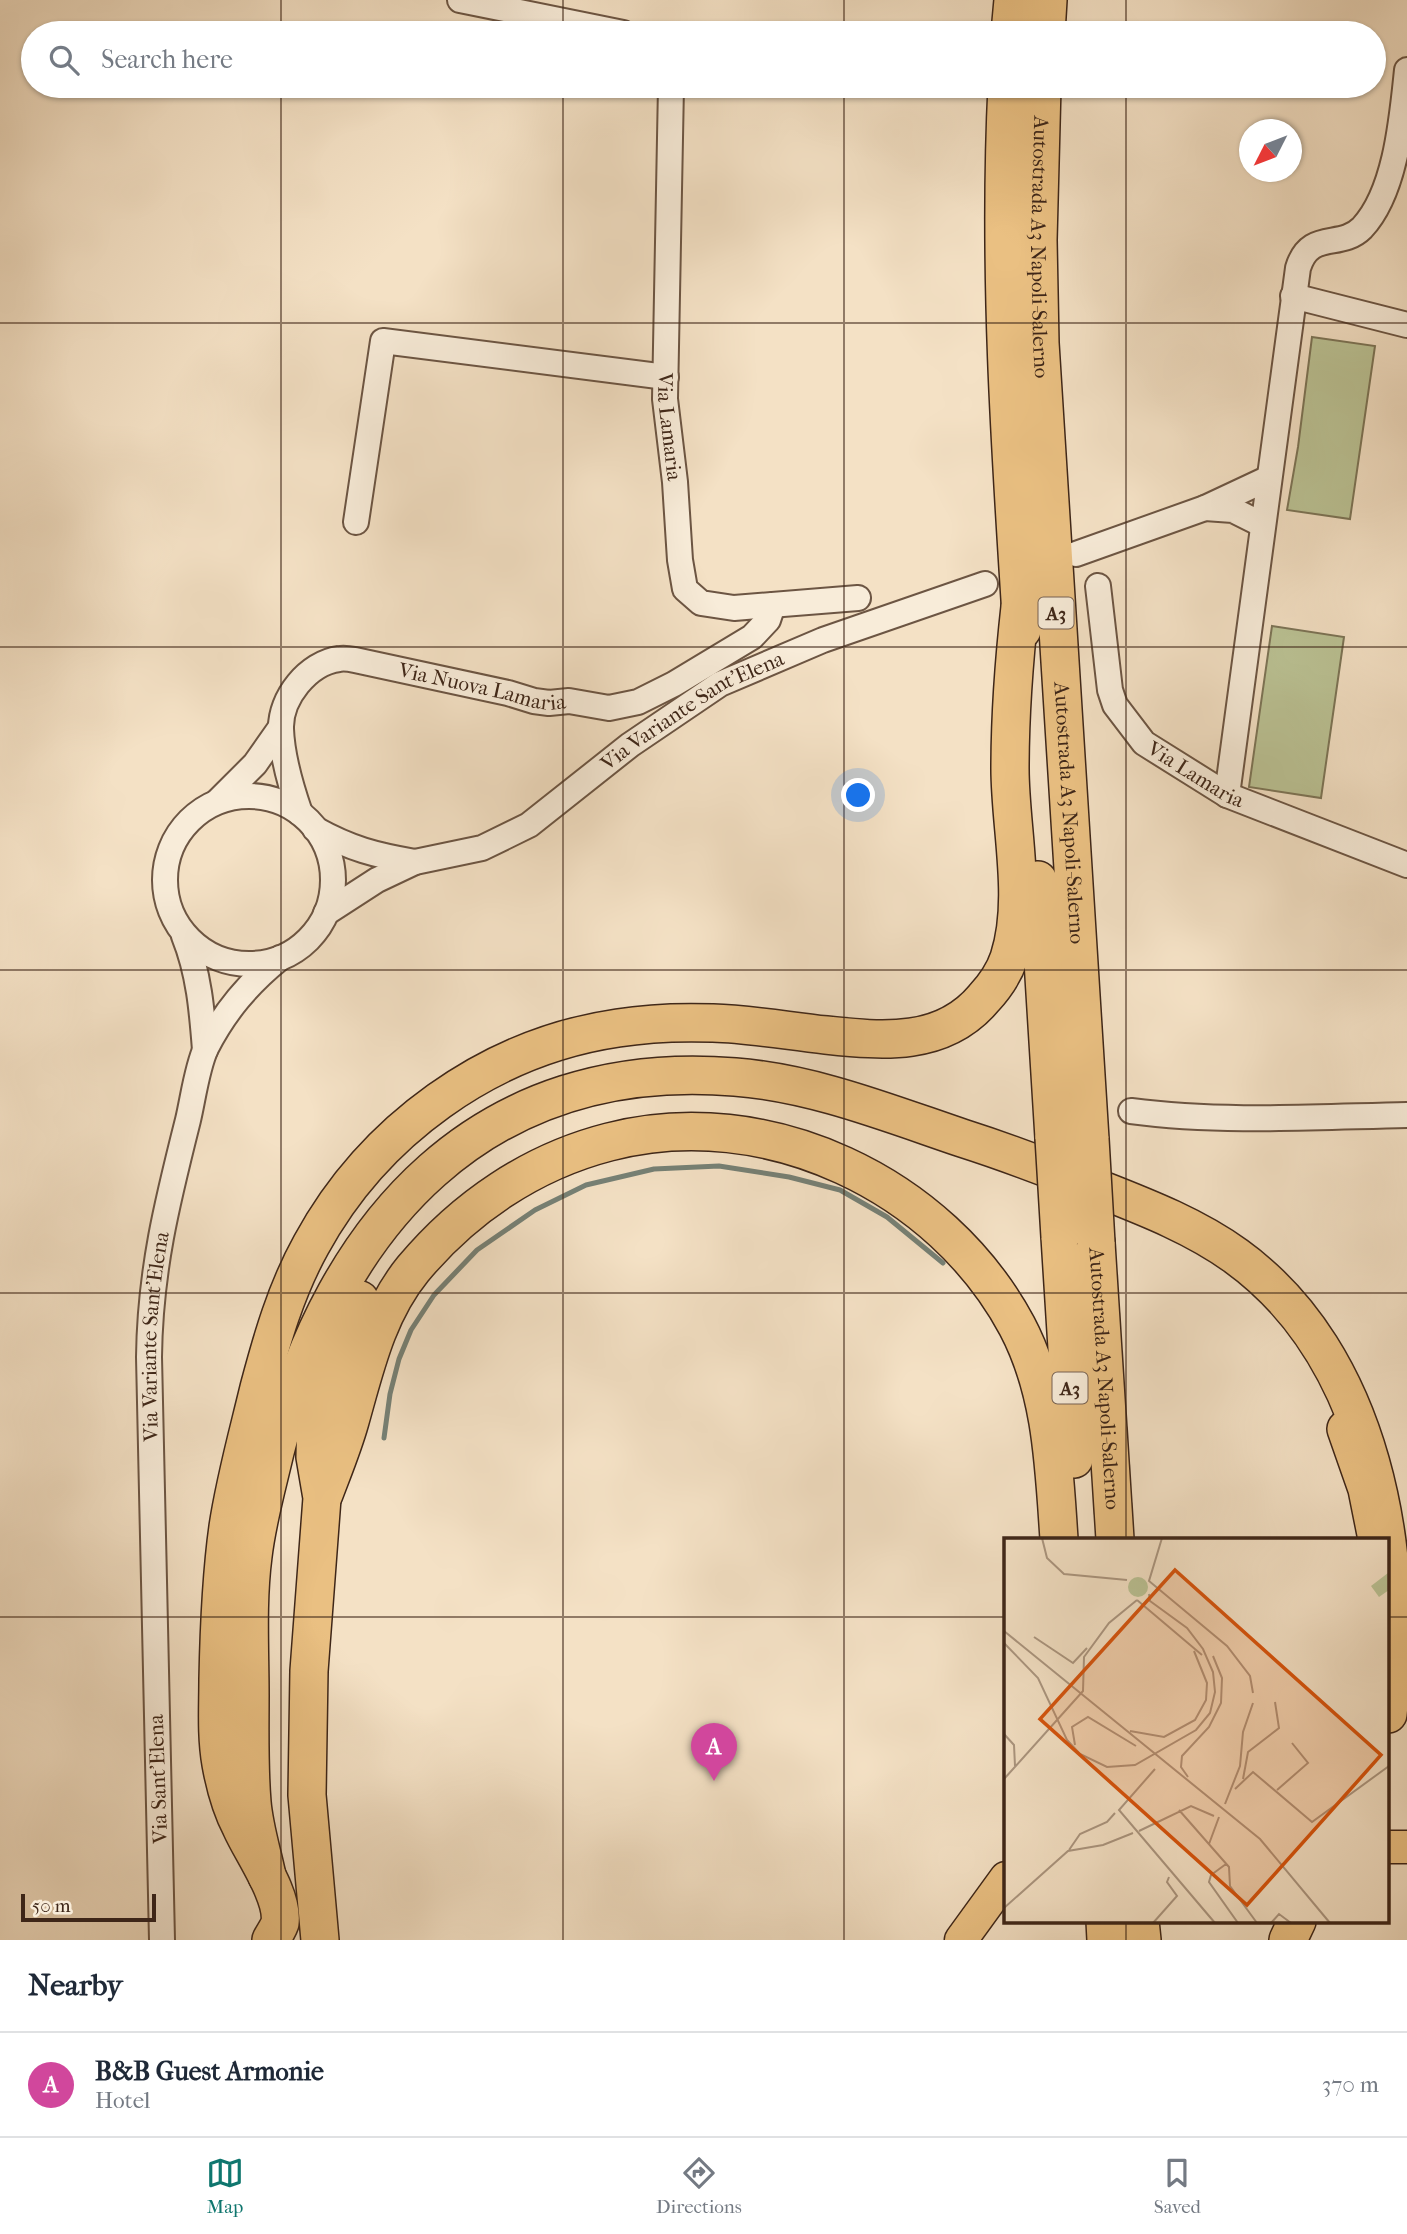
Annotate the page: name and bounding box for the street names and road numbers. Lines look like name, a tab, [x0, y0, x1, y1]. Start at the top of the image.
street label: Autostrada A3 Napoli-Salerno	[1026, 114, 1054, 379]
street label: Via Lamaria	[653, 371, 687, 482]
road number: A3	[1038, 598, 1074, 628]
street label: Via Variante Sant'Elena	[595, 646, 788, 776]
street label: Via Nuova Lamaria	[395, 658, 567, 715]
street label: Autostrada A3 Napoli-Salerno	[1049, 680, 1090, 945]
street label: Via Lamaria	[1142, 736, 1247, 812]
street label: Via Variante Sant'Elena	[137, 1229, 174, 1443]
street label: Autostrada A3 Napoli-Salerno	[1084, 1246, 1125, 1511]
road number: A3	[1052, 1372, 1088, 1404]
street label: Via Sant'Elena	[144, 1714, 172, 1845]

